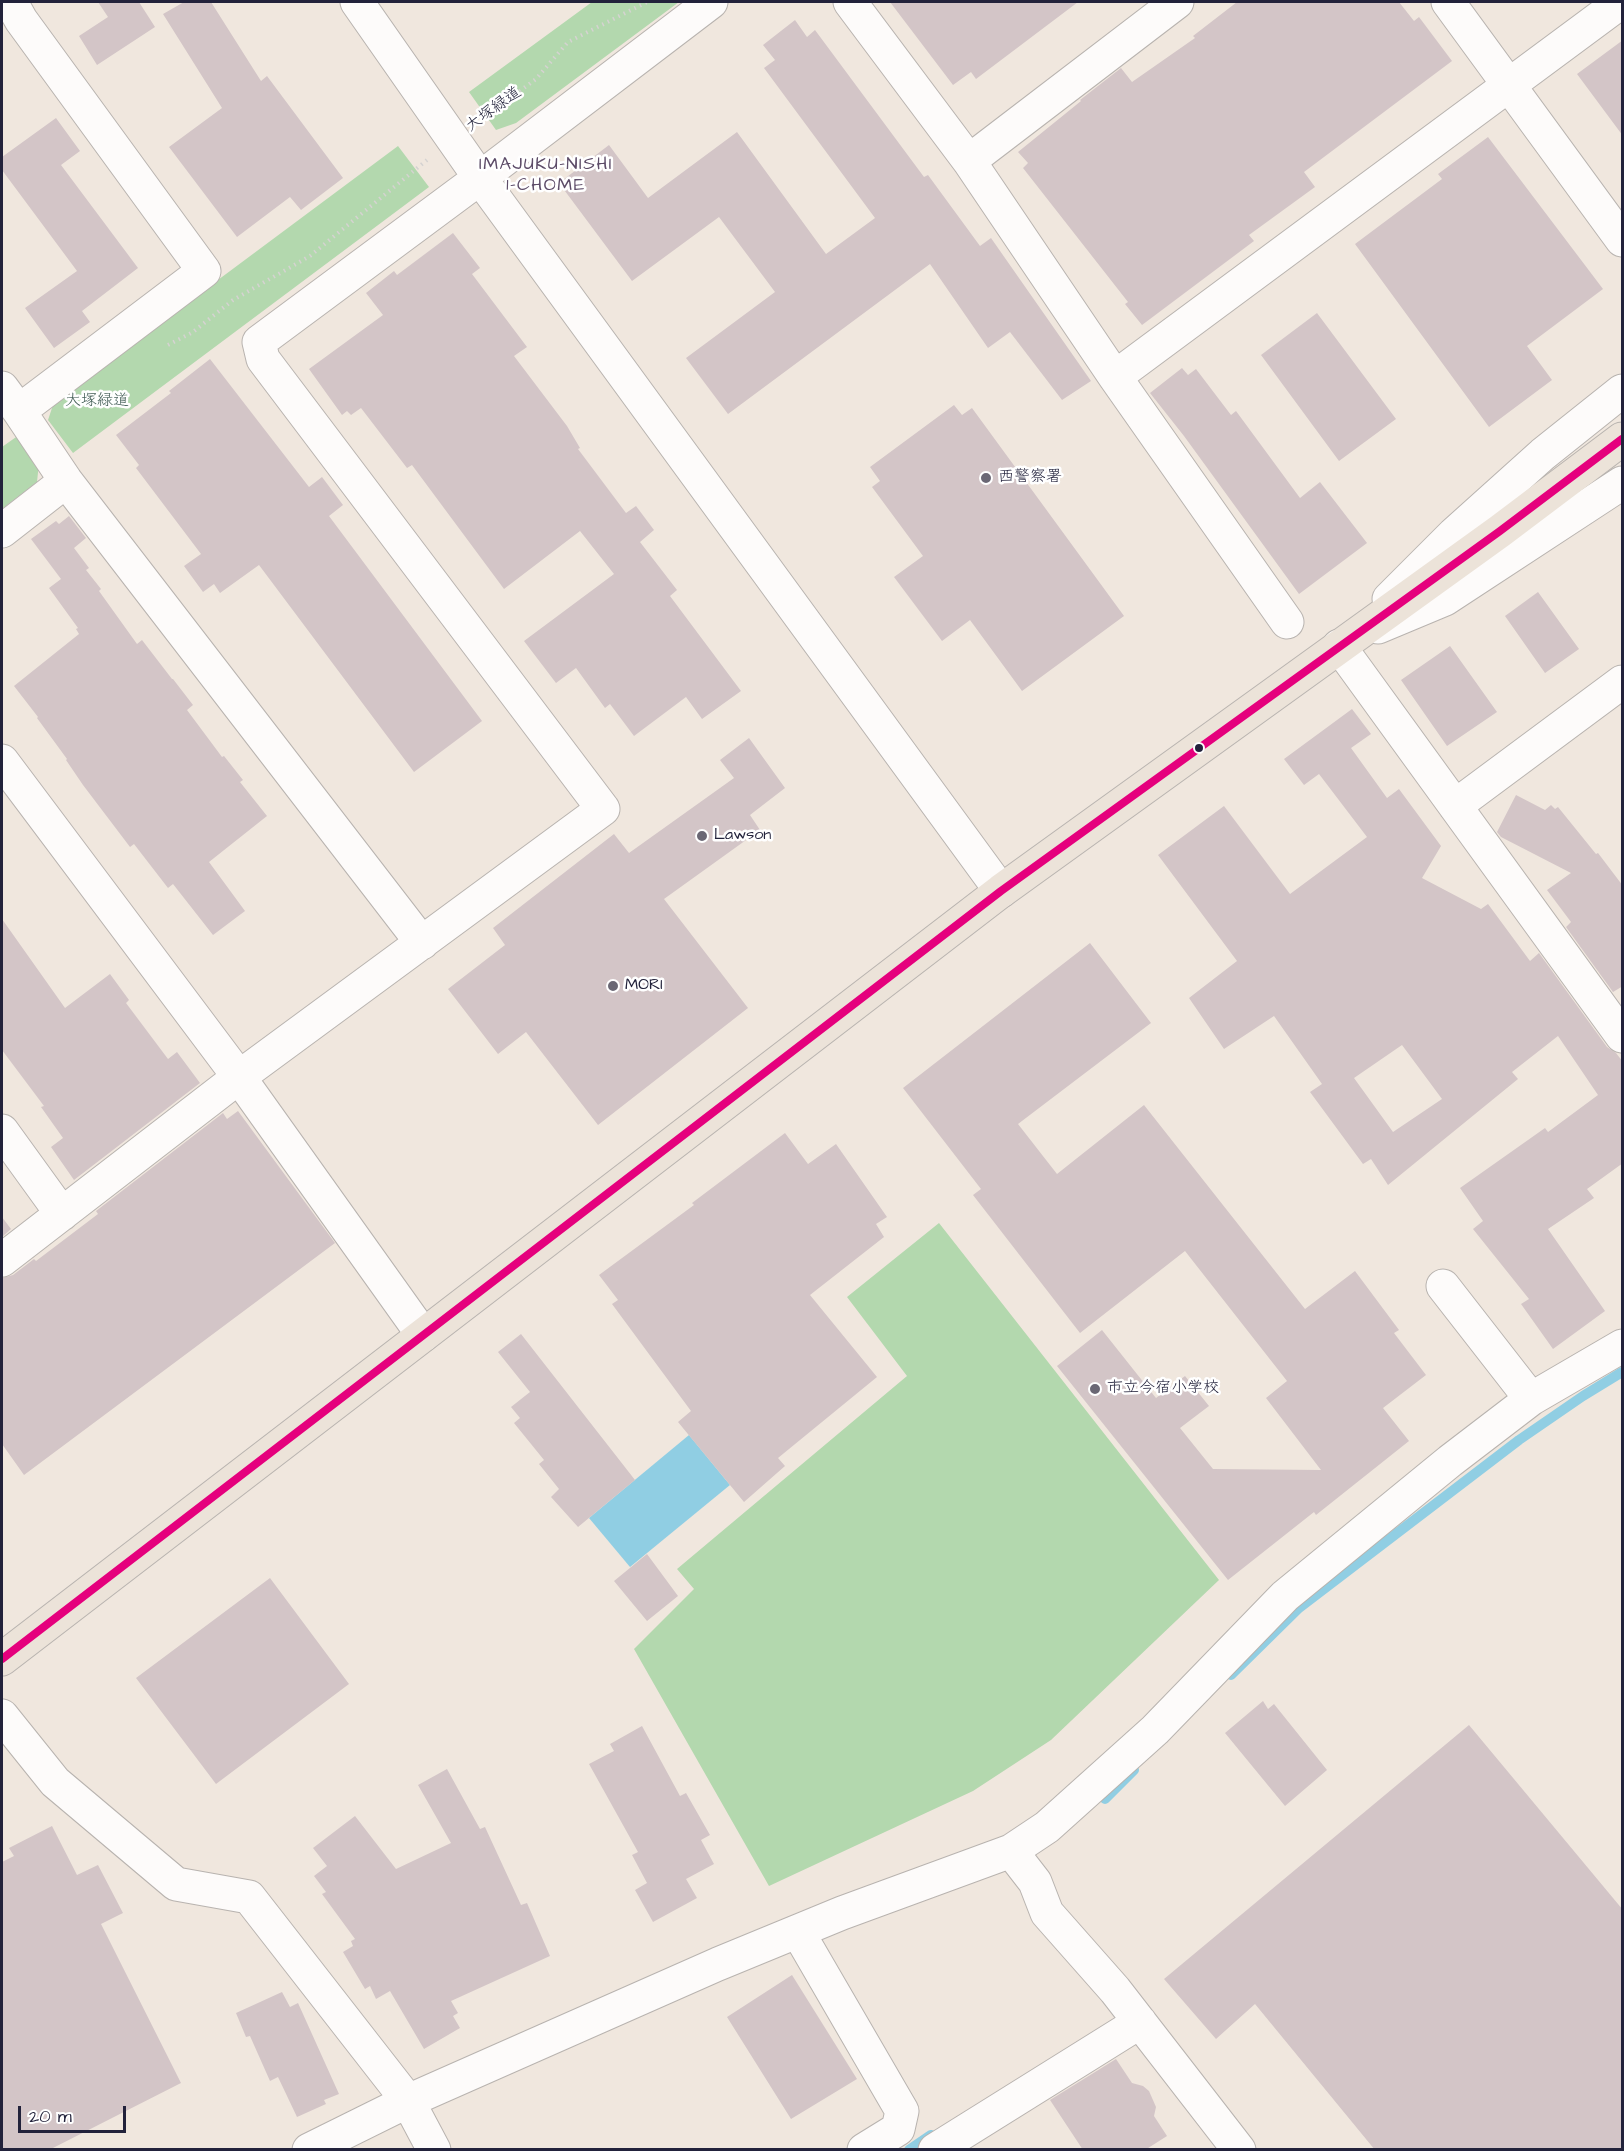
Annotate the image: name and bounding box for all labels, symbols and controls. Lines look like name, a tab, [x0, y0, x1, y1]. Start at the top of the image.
street label: 大塚緑道	[462, 83, 526, 137]
district label: IMAJUKU-NISHI 1-CHOME	[479, 154, 613, 196]
park label: 大塚緑道	[65, 392, 129, 412]
place label: 西警察署	[998, 468, 1062, 488]
marker: 西警察署	[979, 471, 993, 485]
unlabelled marker	[1193, 742, 1205, 754]
place label: Lawson	[714, 826, 771, 846]
marker: Lawson	[695, 829, 709, 843]
place label: MORI	[625, 976, 663, 996]
marker: MORI	[606, 979, 620, 993]
place label: 市立今宿小学校	[1107, 1379, 1219, 1399]
marker: 市立今宿小学校	[1088, 1382, 1102, 1396]
scale bar	[21, 2094, 129, 2132]
text: 20 m	[29, 2104, 72, 2129]

